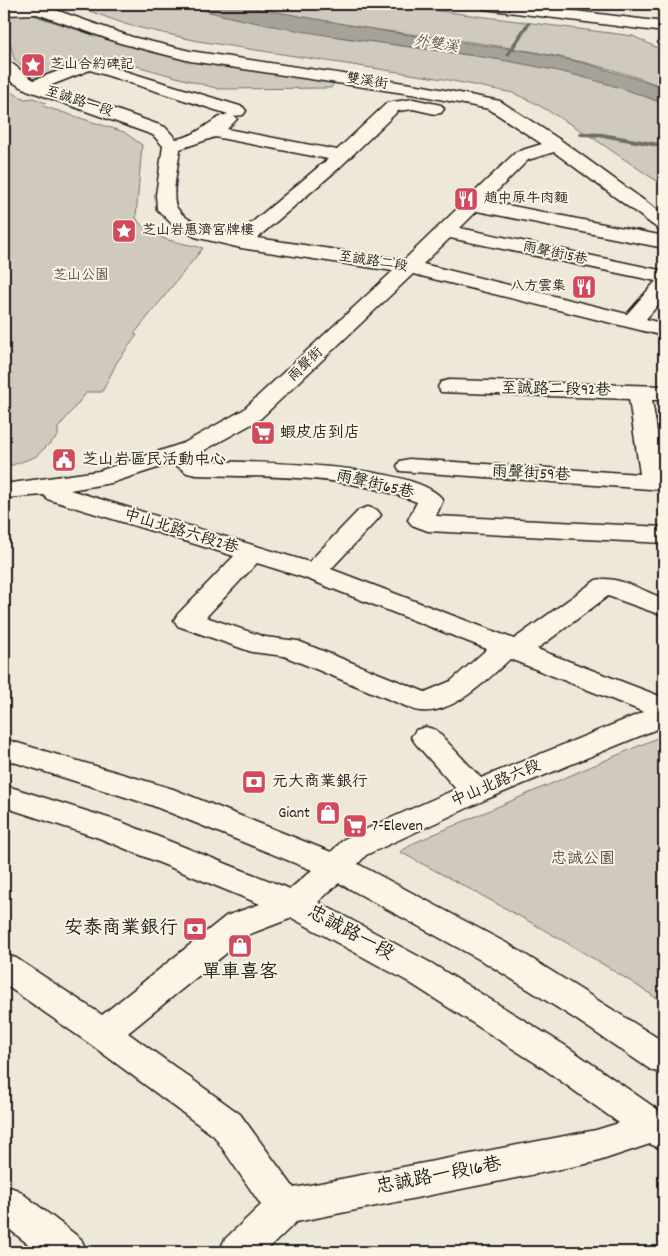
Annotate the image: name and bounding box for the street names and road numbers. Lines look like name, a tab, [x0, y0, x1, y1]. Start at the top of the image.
street label: 雙溪街	[345, 69, 389, 95]
street label: 至誠路一段	[43, 82, 115, 122]
street label: 雨聲街15巷	[521, 237, 590, 271]
street label: 至誠路二段	[337, 247, 409, 277]
street label: 雨聲街	[284, 343, 328, 387]
street label: 至誠路二段92巷	[501, 378, 611, 402]
street label: 雨聲街59巷	[491, 460, 571, 488]
street label: 雨聲街65巷	[334, 465, 416, 505]
street label: 中山北路六段2巷	[121, 504, 241, 560]
street label: 中山北路六段	[447, 755, 545, 813]
street label: 忠誠路一段	[302, 900, 398, 968]
street label: 忠誠路一段16巷	[374, 1152, 504, 1202]

